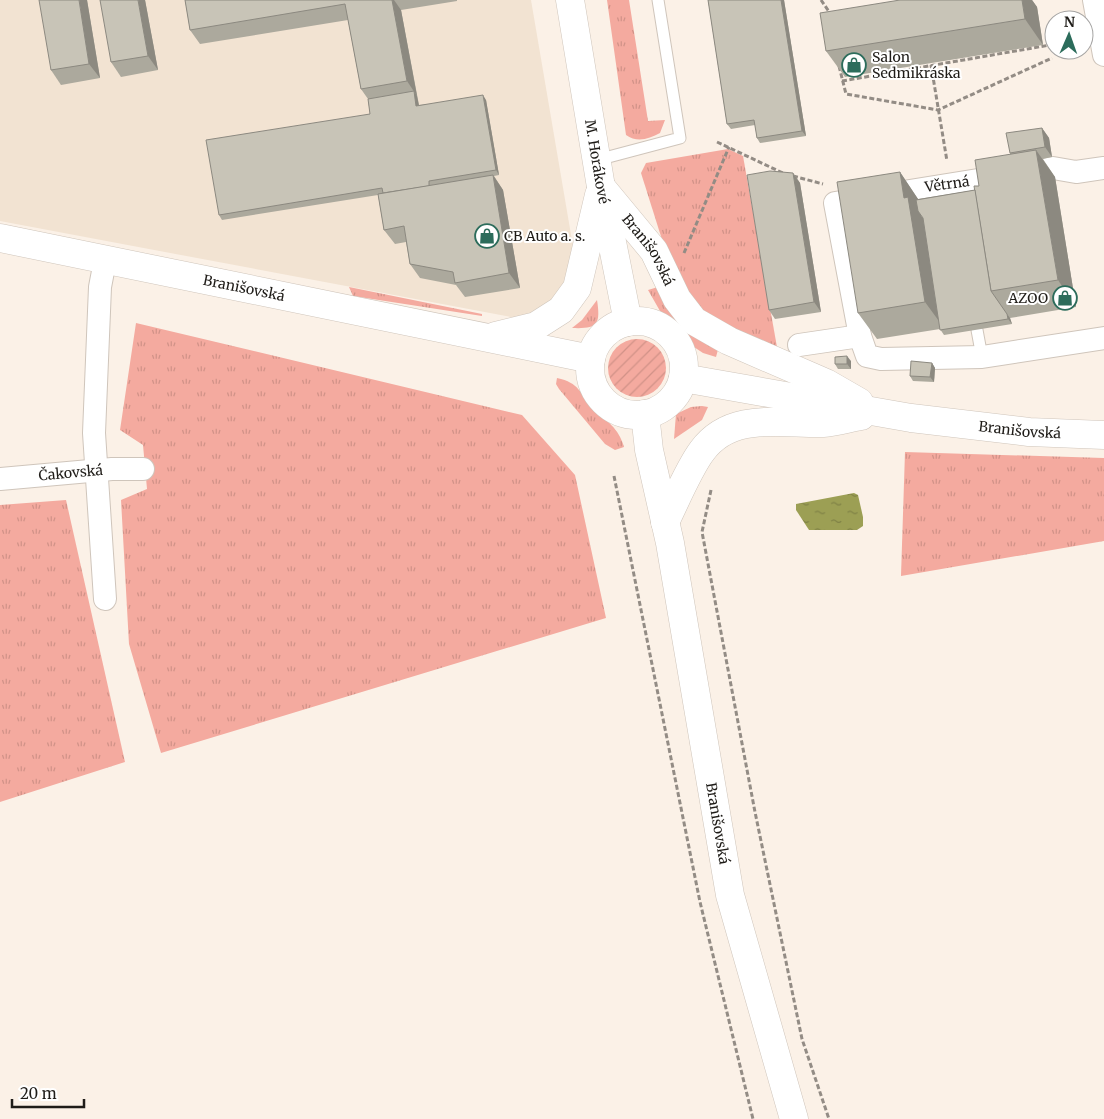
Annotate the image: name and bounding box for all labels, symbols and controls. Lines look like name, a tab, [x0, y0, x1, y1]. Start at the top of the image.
north arrow	[1044, 10, 1094, 60]
text: N	[1064, 13, 1075, 31]
place label: Salon Sedmikráska	[872, 48, 961, 82]
shop icon: Salon Sedmikráska	[841, 52, 867, 78]
street label: M. Horákové	[581, 118, 613, 206]
street label: Větrná	[923, 172, 971, 196]
street label: Branišovská	[618, 210, 678, 289]
shop icon: CB Auto a. s.	[474, 223, 500, 249]
place label: CB Auto a. s.	[504, 227, 585, 245]
street label: Branišovská	[202, 271, 287, 305]
shop icon: AZOO	[1052, 285, 1078, 311]
place label: AZOO	[1007, 289, 1048, 307]
street label: Branišovská	[978, 417, 1062, 442]
street label: Čakovská	[38, 461, 104, 485]
street label: Branišovská	[702, 781, 734, 866]
scale bar	[12, 1076, 85, 1108]
text: 20 m	[20, 1084, 57, 1103]

